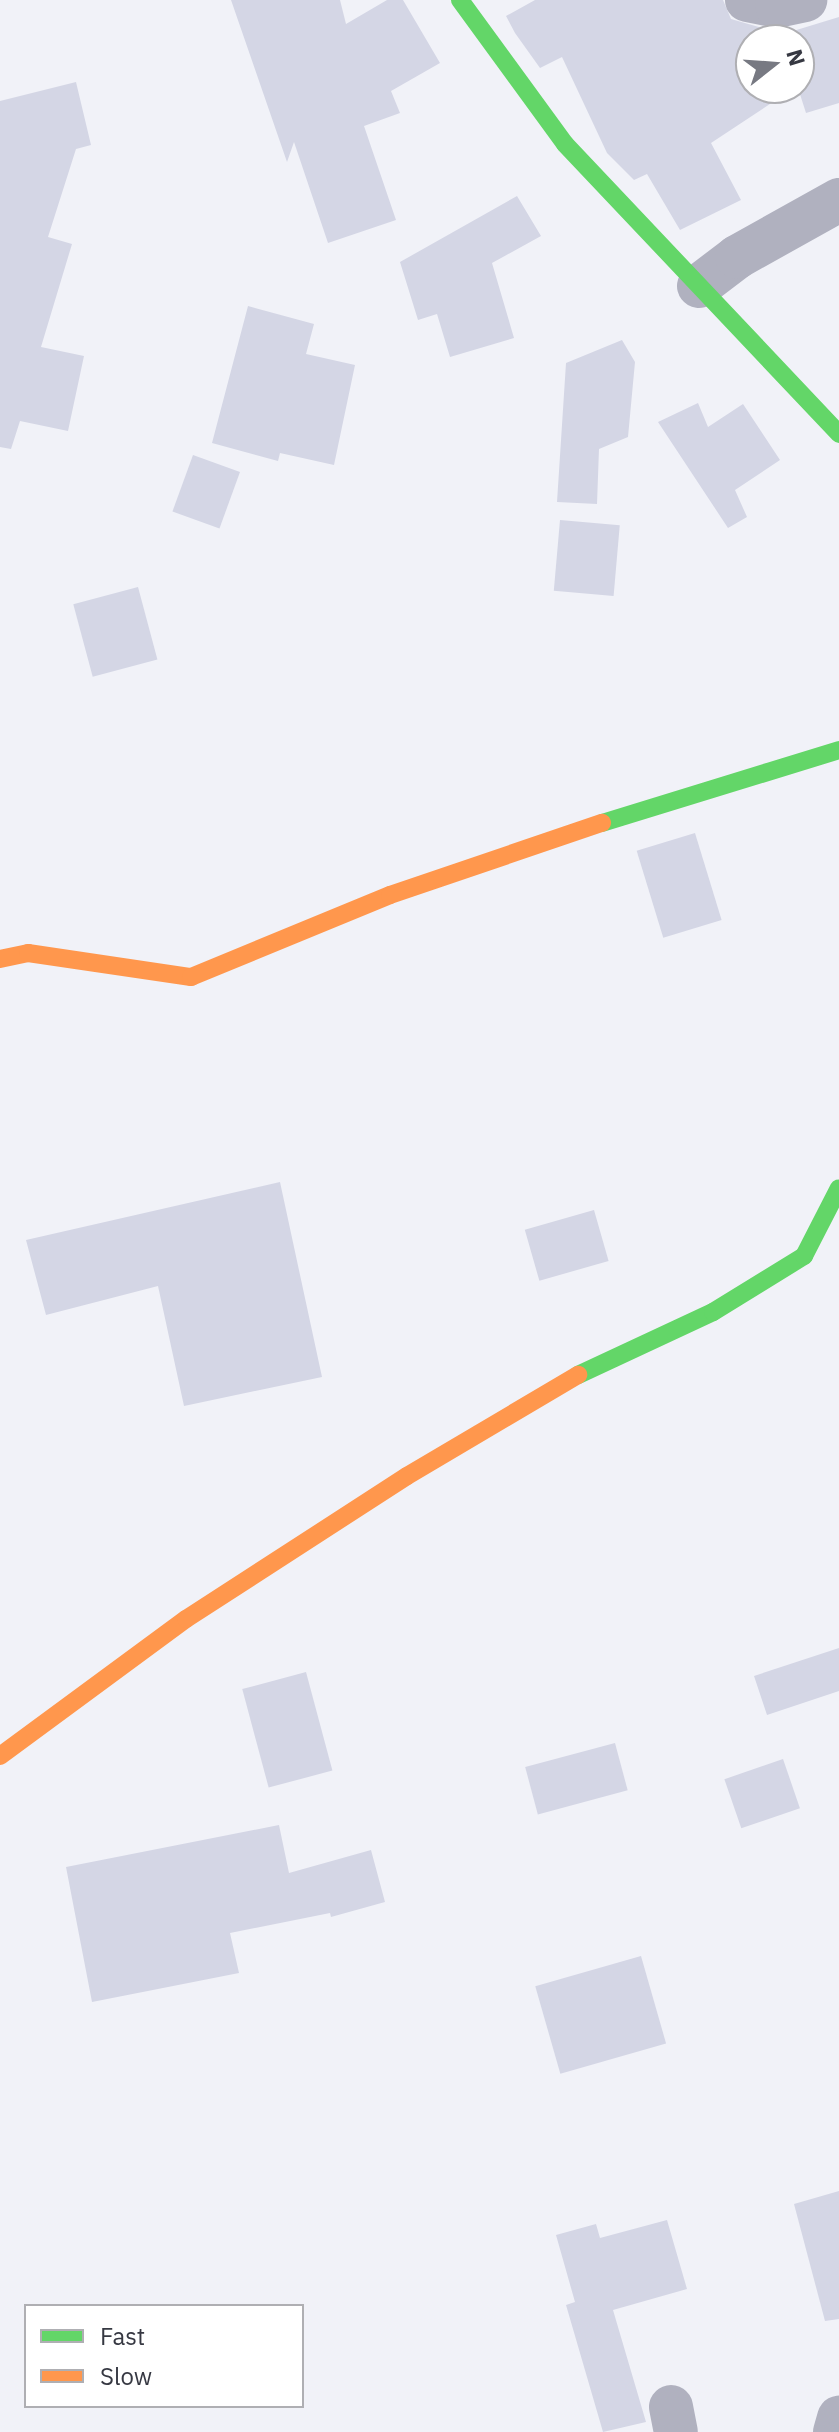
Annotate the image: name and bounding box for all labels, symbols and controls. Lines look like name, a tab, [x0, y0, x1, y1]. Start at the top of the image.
north arrow	[735, 24, 815, 104]
text: N	[780, 46, 813, 69]
legend	[24, 2304, 304, 2408]
text: Fast	[100, 2320, 145, 2352]
text: Slow	[100, 2360, 152, 2392]

